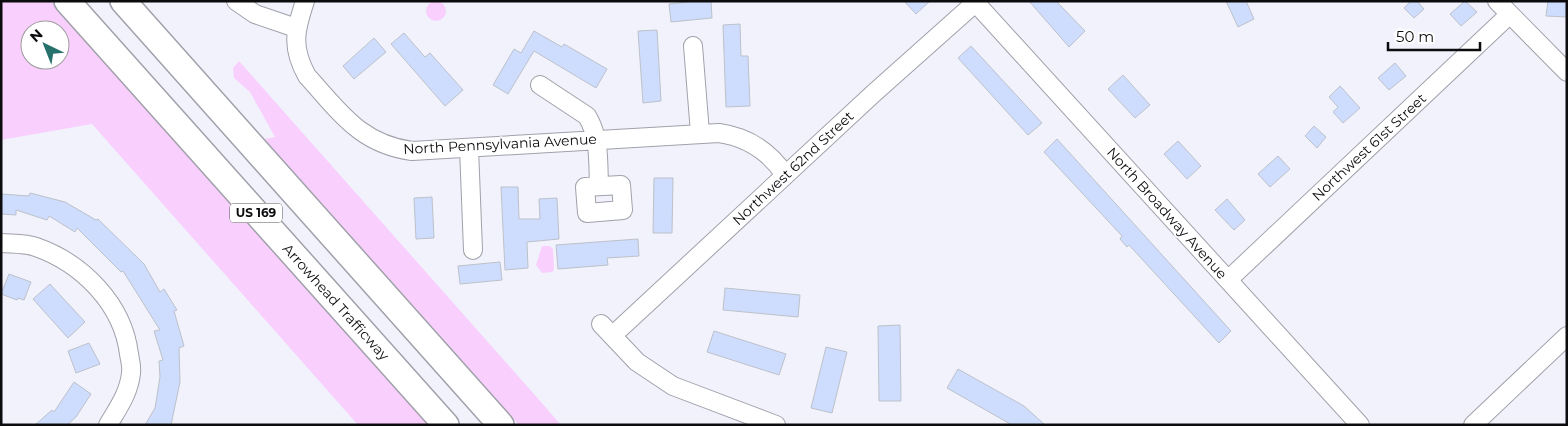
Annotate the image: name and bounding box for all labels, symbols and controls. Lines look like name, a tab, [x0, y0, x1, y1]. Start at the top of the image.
north arrow	[20, 20, 70, 70]
scale bar	[1388, 20, 1480, 52]
text: N	[26, 25, 46, 46]
text: 50 m	[1396, 27, 1434, 46]
street label: Northwest 61st Street	[1308, 89, 1430, 205]
street label: Northwest 62nd Street	[729, 107, 858, 229]
street label: North Pennsylvania Avenue	[403, 130, 597, 158]
street label: North Broadway Avenue	[1103, 143, 1231, 283]
road number: US 169	[230, 204, 282, 222]
street label: Arrowhead Trafficway	[279, 240, 393, 364]

